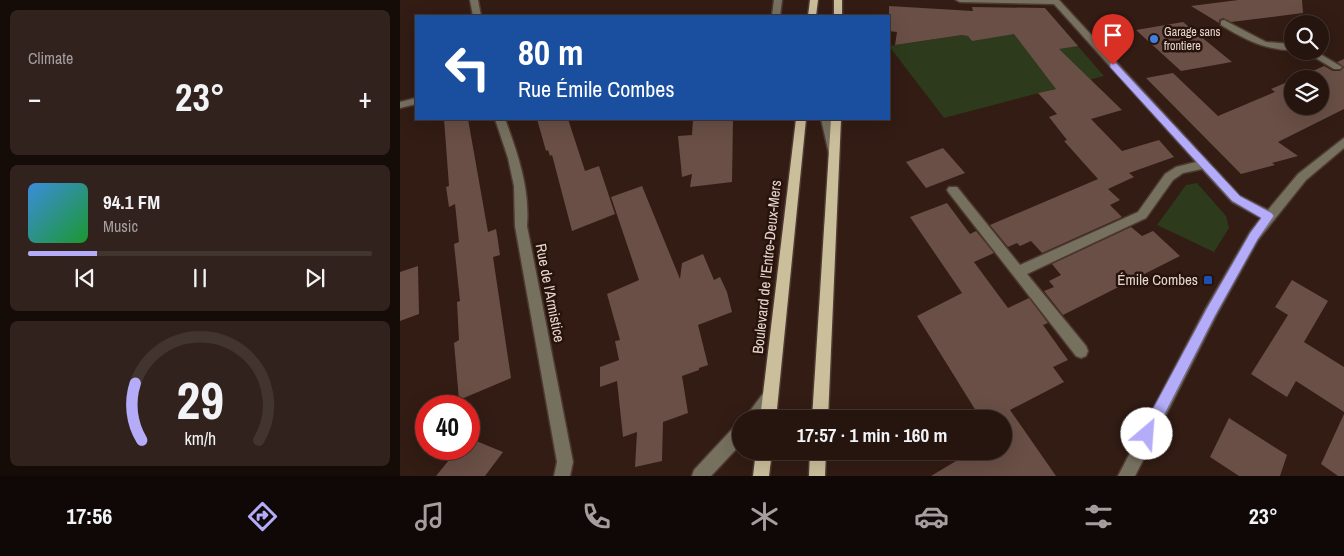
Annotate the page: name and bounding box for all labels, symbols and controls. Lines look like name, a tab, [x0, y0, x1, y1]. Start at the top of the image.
pin	[1092, 14, 1134, 65]
map controls	[1284, 15, 1329, 115]
button: search	[1284, 15, 1329, 60]
icon: arrive	[1099, 21, 1127, 49]
place label: Garage sans frontiere	[1164, 24, 1220, 54]
text: 80 m	[518, 29, 583, 76]
marker: Garage sans frontiere	[1148, 33, 1160, 45]
icon: left	[435, 35, 500, 100]
text: Climate	[28, 47, 73, 69]
button: layers	[1284, 70, 1329, 115]
text: 23°	[175, 72, 225, 123]
text: Rue Émile Combes	[518, 74, 674, 104]
text: −	[28, 79, 41, 117]
text: +	[359, 79, 372, 117]
street label: Boulevard de l'Entre-Deux-Mers	[747, 179, 786, 355]
text: 94.1 FM	[103, 189, 160, 215]
text: Music	[103, 215, 138, 237]
street label: Rue de l'Armistice	[531, 242, 570, 344]
icon: previous	[71, 264, 99, 292]
icon: pause	[186, 264, 214, 292]
icon: next	[301, 264, 329, 292]
place label: Émile Combes	[1117, 269, 1198, 290]
marker: Émile Combes	[1202, 274, 1214, 286]
text: 29	[176, 365, 224, 435]
speed limit sign: 40	[415, 395, 480, 460]
position arrow	[1120, 407, 1172, 459]
text: 17:57 · 1 min · 160 m	[797, 422, 947, 448]
text: km/h	[184, 427, 216, 451]
icon: directions	[245, 499, 280, 534]
icon: music	[412, 499, 447, 534]
icon: phone	[579, 499, 614, 534]
icon: climate	[747, 499, 782, 534]
icon: car	[914, 499, 949, 534]
icon: filters	[1081, 499, 1116, 534]
text: 17:56	[66, 501, 112, 531]
text: 23°	[1249, 501, 1278, 531]

